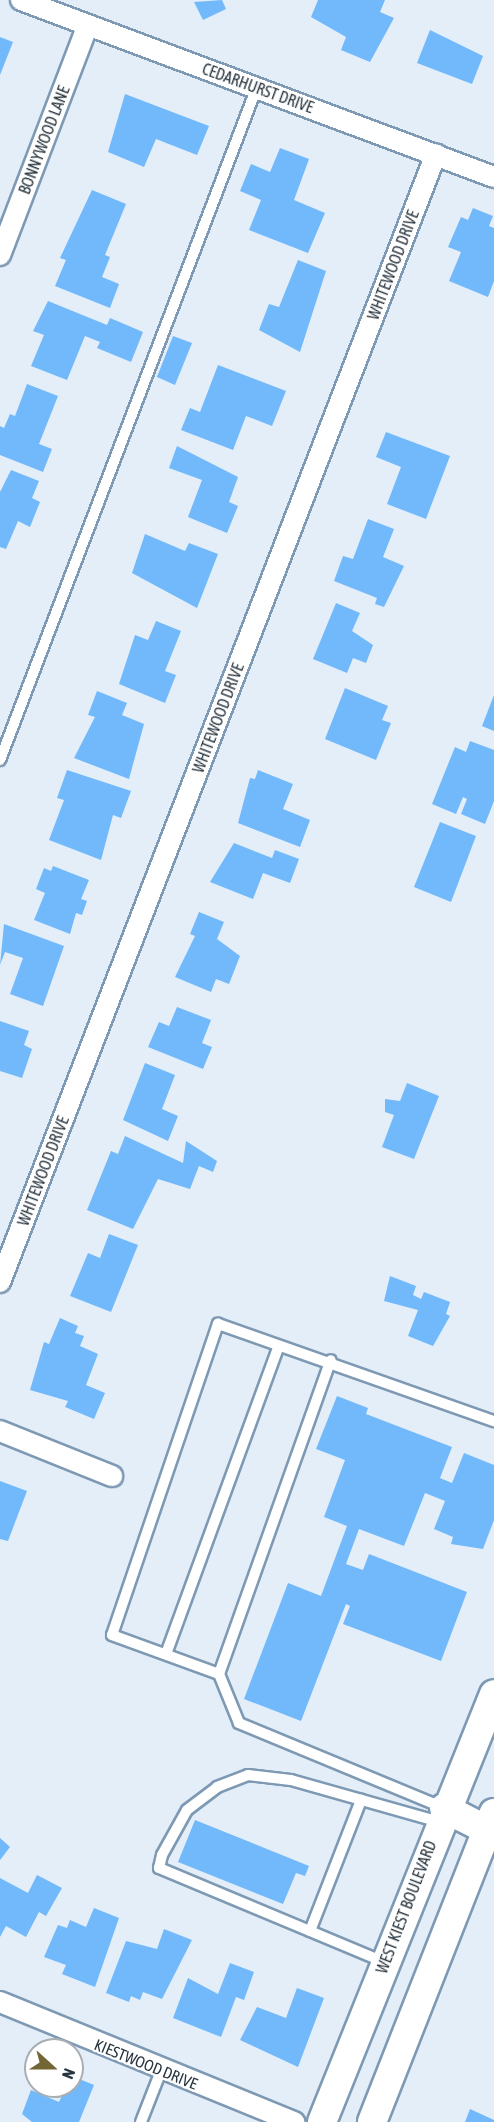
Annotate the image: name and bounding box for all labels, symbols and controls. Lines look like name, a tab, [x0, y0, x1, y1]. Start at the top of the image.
street label: CEDARHURST DRIVE	[200, 59, 316, 117]
street label: BONNYWOOD LANE	[15, 83, 73, 197]
street label: WHITEWOOD DRIVE	[363, 208, 423, 322]
street label: WHITEWOOD DRIVE	[188, 661, 248, 775]
street label: WHITEWOOD DRIVE	[13, 1114, 73, 1228]
street label: WEST KIEST BOULEVARD	[372, 1838, 440, 1976]
street label: KIESTWOOD DRIVE	[92, 2035, 200, 2093]
north arrow	[24, 2038, 84, 2098]
text: N	[59, 2066, 79, 2081]

